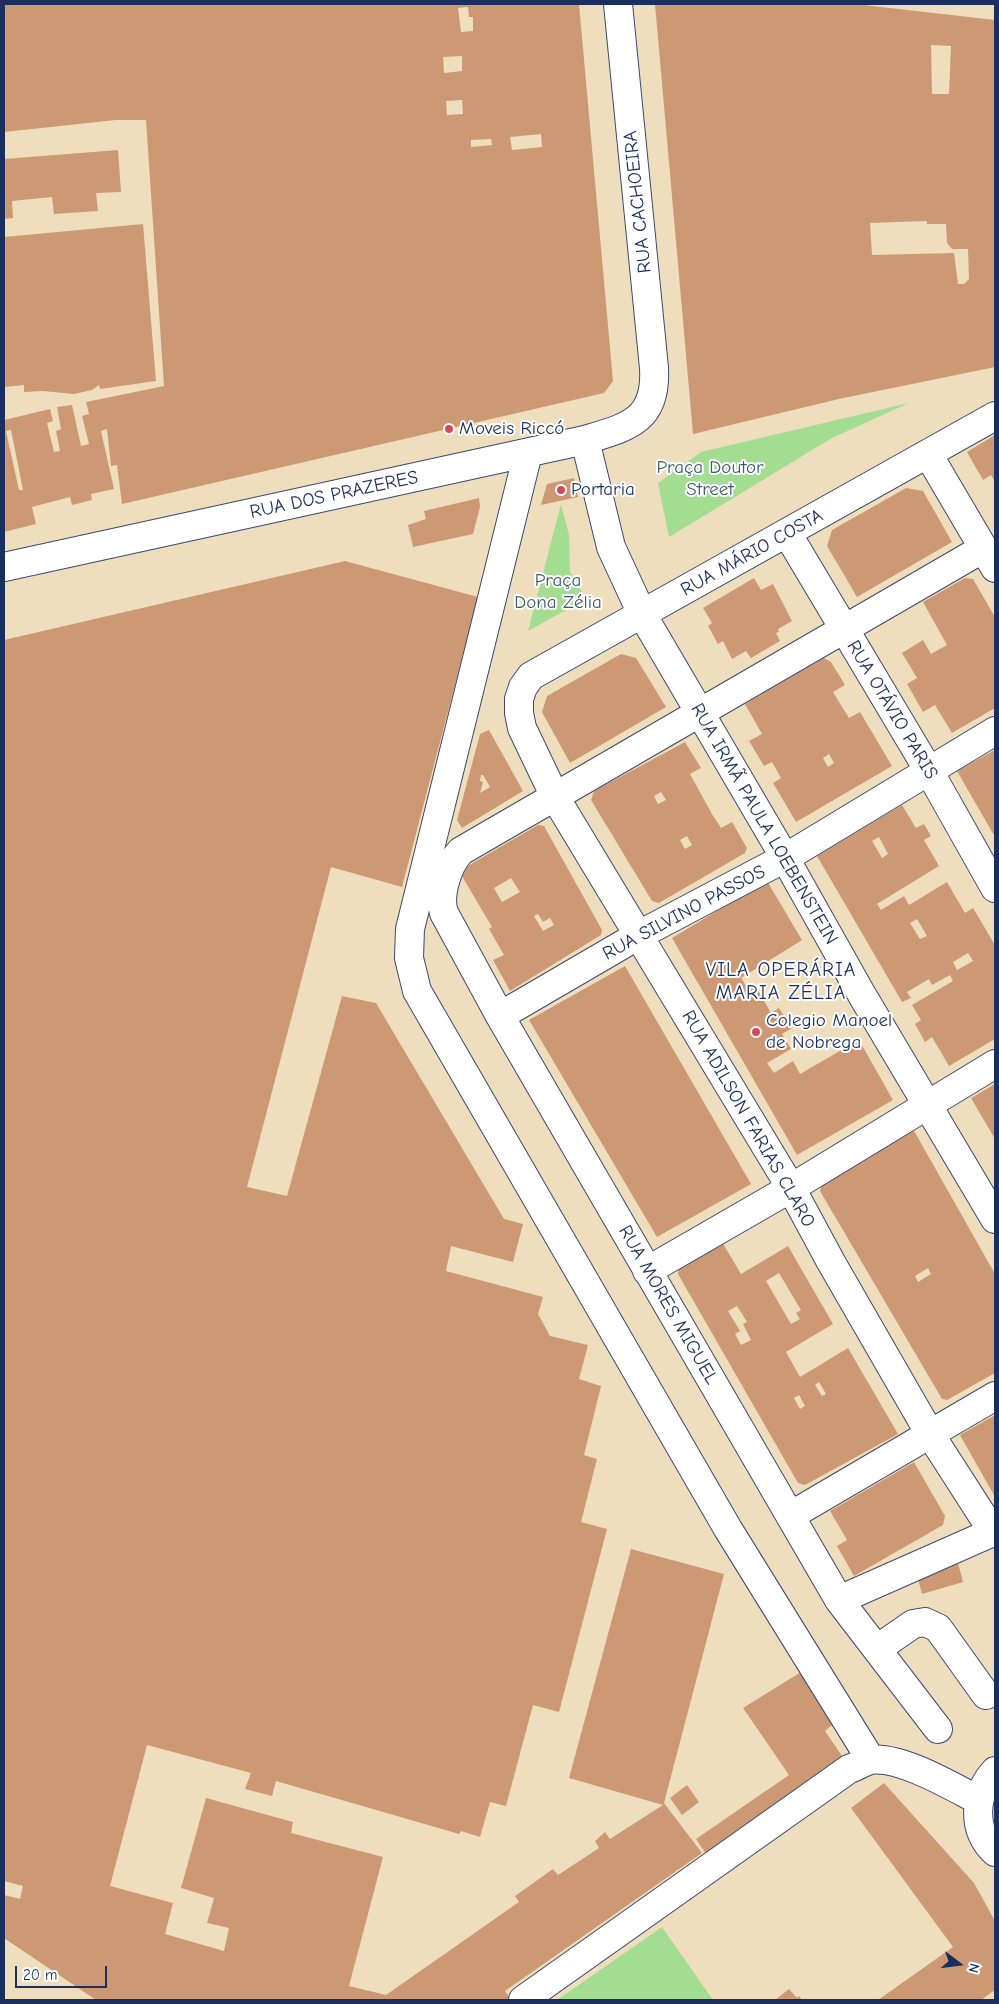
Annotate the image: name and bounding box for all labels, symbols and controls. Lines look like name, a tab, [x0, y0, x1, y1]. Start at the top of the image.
street label: RUA CACHOEIRA	[619, 130, 657, 274]
place label: Moveis Riccó	[459, 418, 564, 440]
marker: Moveis Riccó	[443, 423, 455, 435]
park label: Praça Doutor Street	[656, 457, 764, 501]
street label: RUA DOS PRAZERES	[248, 466, 420, 524]
place label: Portaria	[571, 479, 635, 501]
marker: Portaria	[555, 484, 567, 496]
street label: RUA MÁRIO COSTA	[677, 504, 827, 602]
park label: Praça Dona Zélia	[514, 570, 602, 614]
street label: RUA OTÁVIO PARIS	[842, 636, 942, 784]
street label: RUA IRMÃ PAULA LOEBENSTEIN	[685, 699, 843, 949]
street label: RUA SILVINO PASSOS	[599, 860, 769, 966]
district label: VILA OPERÁRIA MARIA ZÉLIA	[704, 958, 858, 1005]
street label: RUA ADILSON FARIAS CLARO	[676, 1006, 820, 1232]
place label: Colegio Manoel de Nobrega	[766, 1010, 892, 1054]
marker: Colegio Manoel de Nobrega	[750, 1026, 762, 1038]
street label: RUA MORES MIGUEL	[613, 1221, 723, 1389]
north arrow	[934, 1939, 984, 1989]
scale bar	[18, 1956, 110, 1988]
text: N	[965, 1961, 983, 1975]
text: 20 m	[23, 1966, 57, 1984]

